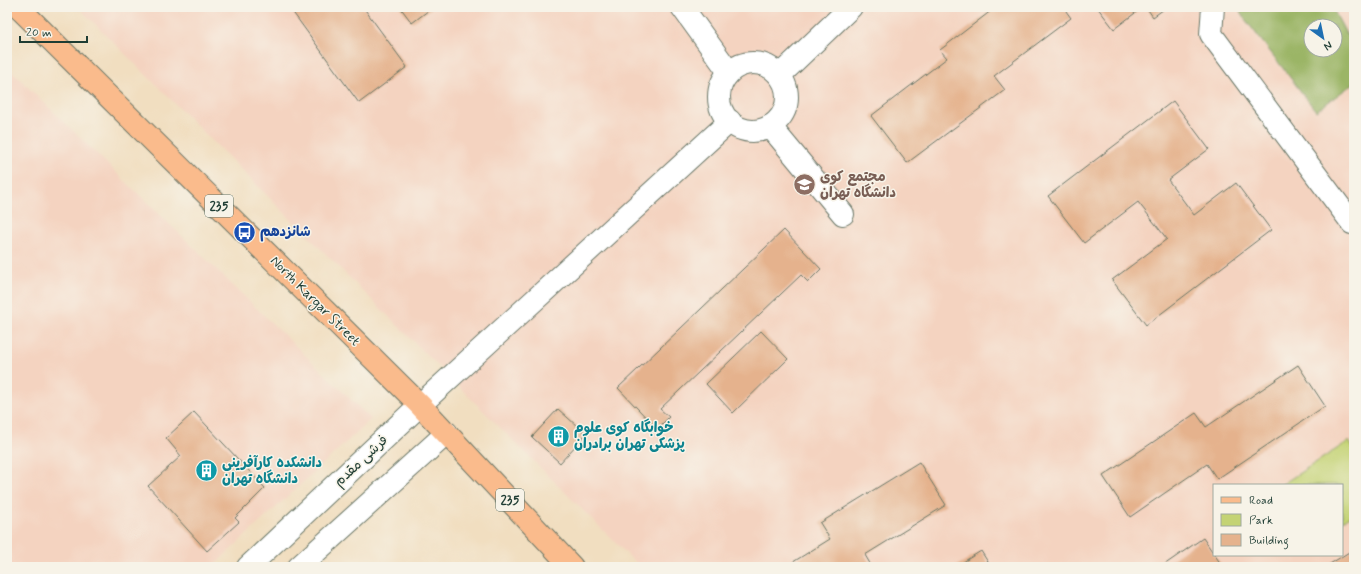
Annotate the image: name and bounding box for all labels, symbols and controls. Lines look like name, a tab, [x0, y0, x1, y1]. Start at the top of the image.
scale bar	[20, 18, 87, 44]
north arrow	[1303, 18, 1343, 58]
text: 20 m	[26, 25, 52, 41]
text: N	[1321, 38, 1335, 53]
place label: مجتمع کوی دانشگاه تهران	[820, 168, 896, 202]
school or university icon: مجتمع کوی دانشگاه تهران	[792, 172, 818, 198]
road number: 235	[205, 195, 233, 217]
bus stop icon: شانزدهم	[232, 219, 258, 245]
place label: شانزدهم	[260, 223, 311, 242]
street label: North Kargar Street	[265, 252, 364, 351]
place label: خوابگاه کوی علوم پزشکی تهران برادران	[574, 418, 685, 453]
building icon: خوابگاه کوی علوم پزشکی تهران برادران	[546, 423, 572, 449]
street label: فرشی مقدم	[330, 431, 393, 491]
place label: دانشکده کارآفرینی دانشگاه تهران	[222, 454, 322, 488]
building icon: دانشکده کارآفرینی دانشگاه تهران	[194, 458, 220, 484]
legend	[1213, 484, 1343, 556]
road number: 235	[496, 489, 524, 511]
text: Road	[1249, 493, 1273, 509]
text: Park	[1249, 513, 1273, 529]
text: Building	[1249, 533, 1289, 550]

